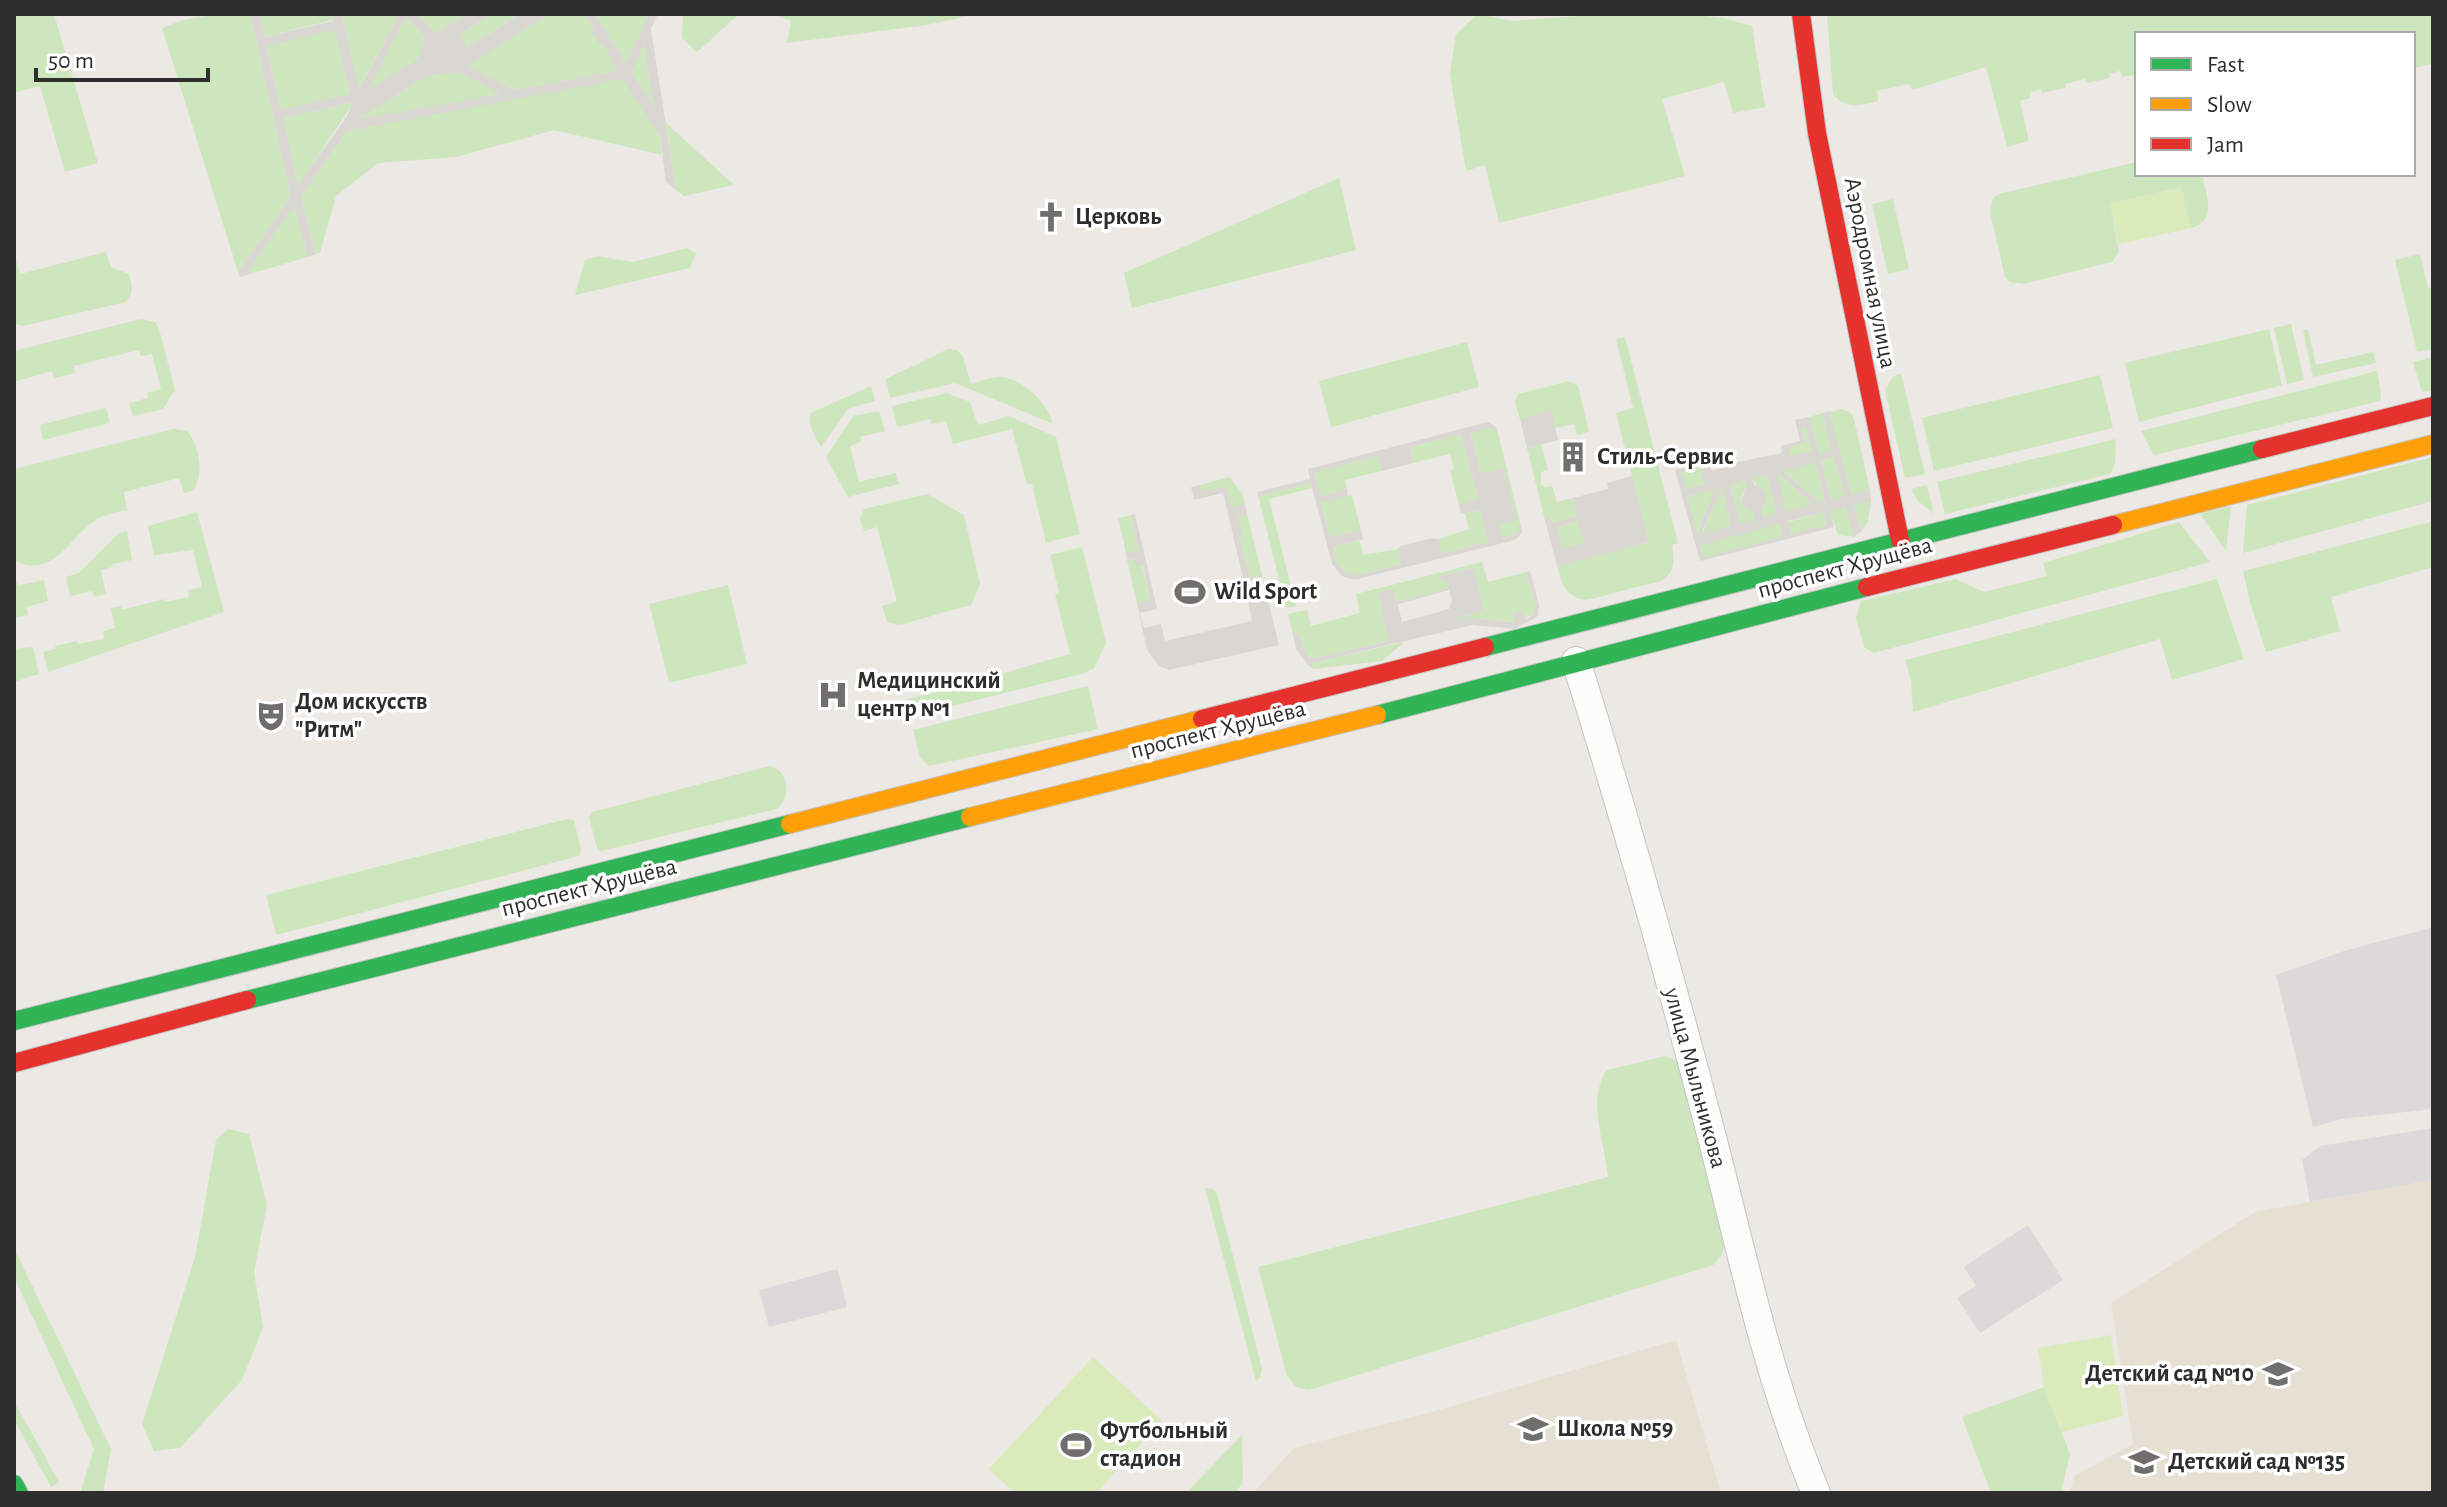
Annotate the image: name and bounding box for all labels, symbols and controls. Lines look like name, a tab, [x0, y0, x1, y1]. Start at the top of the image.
scale bar	[36, 32, 208, 82]
legend	[2135, 32, 2415, 176]
text: 50 m	[48, 49, 94, 73]
text: Fast	[2207, 53, 2245, 77]
text: Slow	[2207, 93, 2252, 117]
text: Jam	[2207, 133, 2244, 157]
street label: Аэродромная улица	[1840, 175, 1900, 371]
church icon: Церковь	[1034, 200, 1068, 234]
place label: Церковь	[1075, 205, 1161, 229]
building icon: Стиль-Сервис	[1556, 440, 1590, 474]
place label: Стиль-Сервис	[1597, 445, 1734, 469]
street label: проспект Хрущёва	[1755, 533, 1935, 603]
sports icon: Wild Sport	[1173, 575, 1207, 609]
place label: Wild Sport	[1214, 580, 1317, 604]
place label: Медицинский центр №1	[857, 669, 1001, 721]
hospital icon: Медицинский центр №1	[816, 678, 850, 712]
place label: Дом искусств "Ритм"	[295, 690, 427, 742]
street label: проспект Хрущёва	[1128, 697, 1308, 763]
theatre icon: Дом искусств "Ритм"	[254, 699, 288, 733]
street label: проспект Хрущёва	[499, 855, 679, 921]
street label: улица Мыльникова	[1659, 984, 1731, 1171]
school or university icon: Детский сад №10	[2261, 1357, 2295, 1391]
place label: Детский сад №10	[2085, 1362, 2254, 1386]
school or university icon: Школа №59	[1516, 1412, 1550, 1446]
place label: Школа №59	[1557, 1417, 1673, 1441]
place label: Футбольный стадион	[1100, 1419, 1228, 1471]
sports icon: Футбольный стадион	[1059, 1428, 1093, 1462]
school or university icon: Детский сад №135	[2127, 1445, 2161, 1479]
place label: Детский сад №135	[2168, 1450, 2345, 1474]

